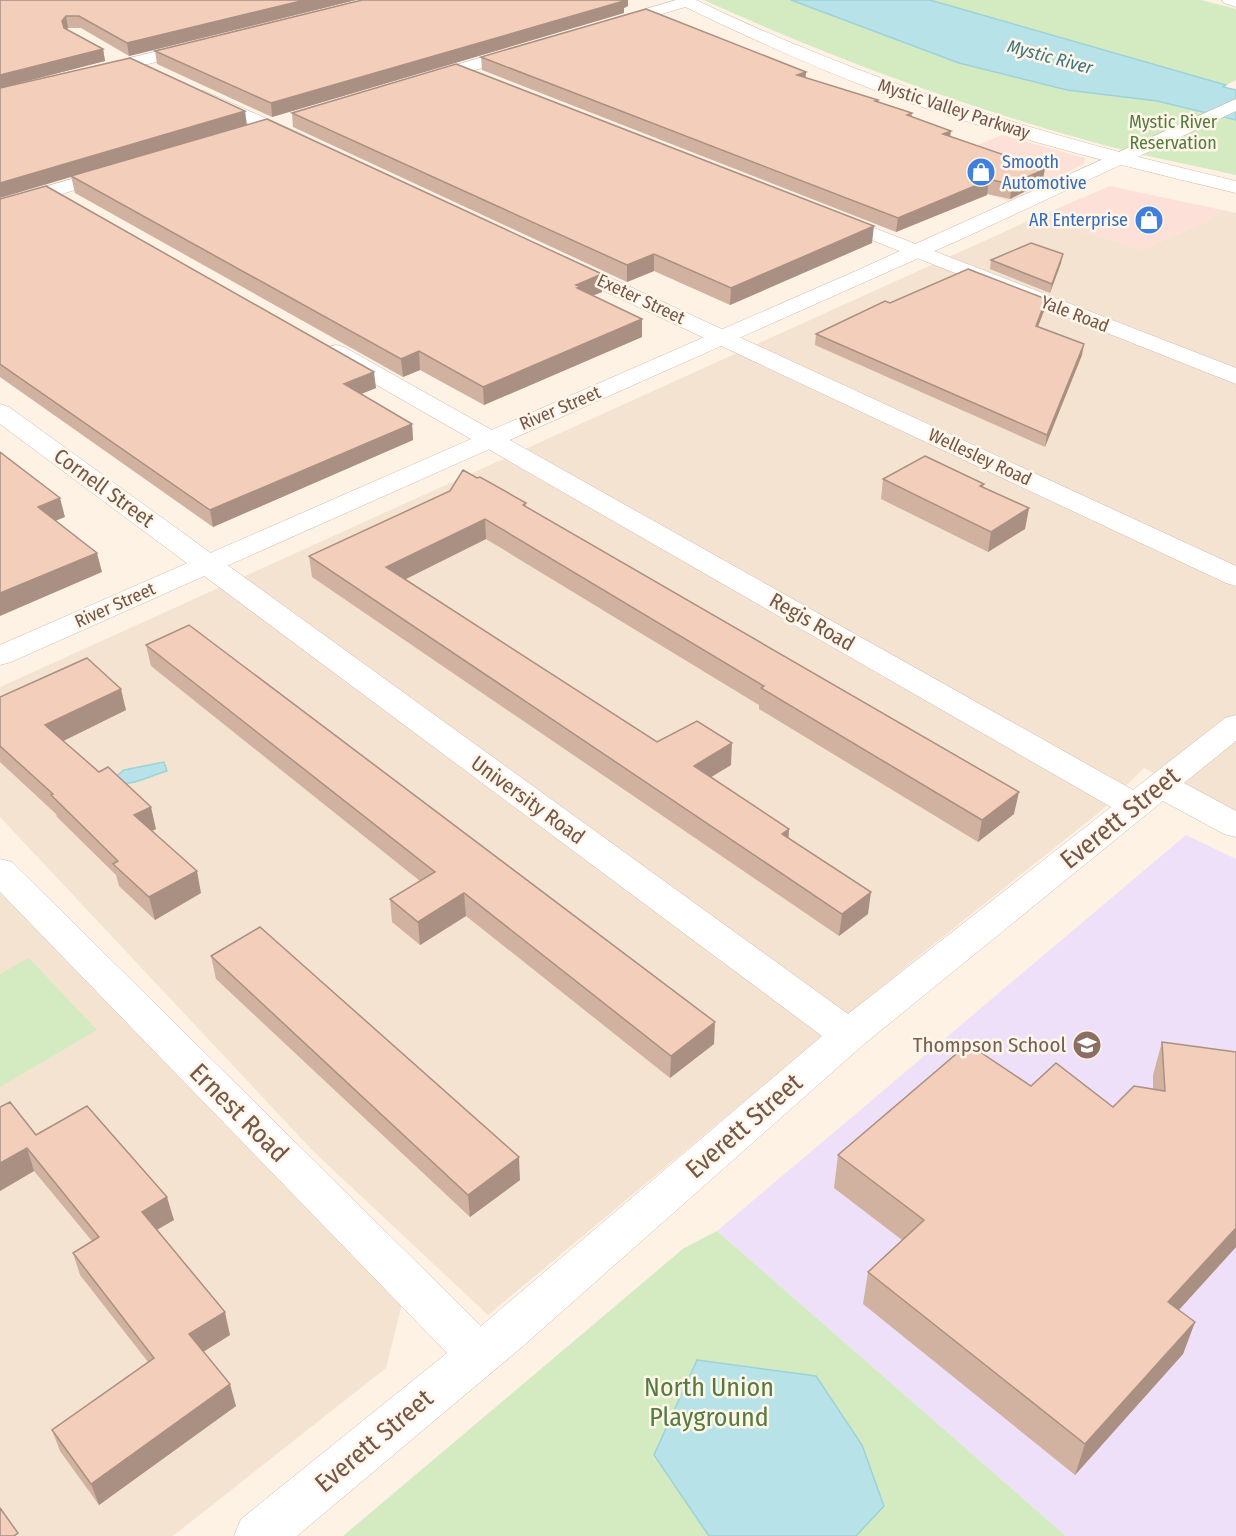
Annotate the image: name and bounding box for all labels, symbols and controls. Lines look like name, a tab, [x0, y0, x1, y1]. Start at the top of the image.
water label: Mystic River	[1005, 35, 1096, 79]
street label: Mystic Valley Parkway	[875, 74, 1033, 144]
park label: Mystic River Reservation	[1129, 111, 1218, 154]
place label: Smooth Automotive	[1002, 151, 1087, 194]
shop icon: Smooth Automotive	[965, 156, 997, 188]
shop icon: AR Enterprise	[1133, 204, 1165, 236]
place label: AR Enterprise	[1029, 209, 1128, 231]
street label: Exeter Street	[594, 269, 688, 329]
street label: Yale Road	[1038, 291, 1112, 337]
street label: River Street	[516, 381, 604, 435]
street label: Wellesley Road	[925, 424, 1035, 490]
street label: Cornell Street	[49, 443, 159, 533]
street label: River Street	[71, 577, 159, 633]
street label: Regis Road	[765, 587, 859, 657]
street label: University Road	[466, 750, 590, 850]
street label: Everett Street	[1054, 760, 1186, 875]
school or university icon: Thompson School	[1071, 1029, 1103, 1061]
place label: Thompson School	[913, 1032, 1066, 1058]
street label: Ernest Road	[183, 1057, 295, 1169]
street label: Everett Street	[679, 1067, 809, 1185]
park label: North Union Playground	[644, 1372, 774, 1433]
street label: Everett Street	[309, 1382, 440, 1499]

